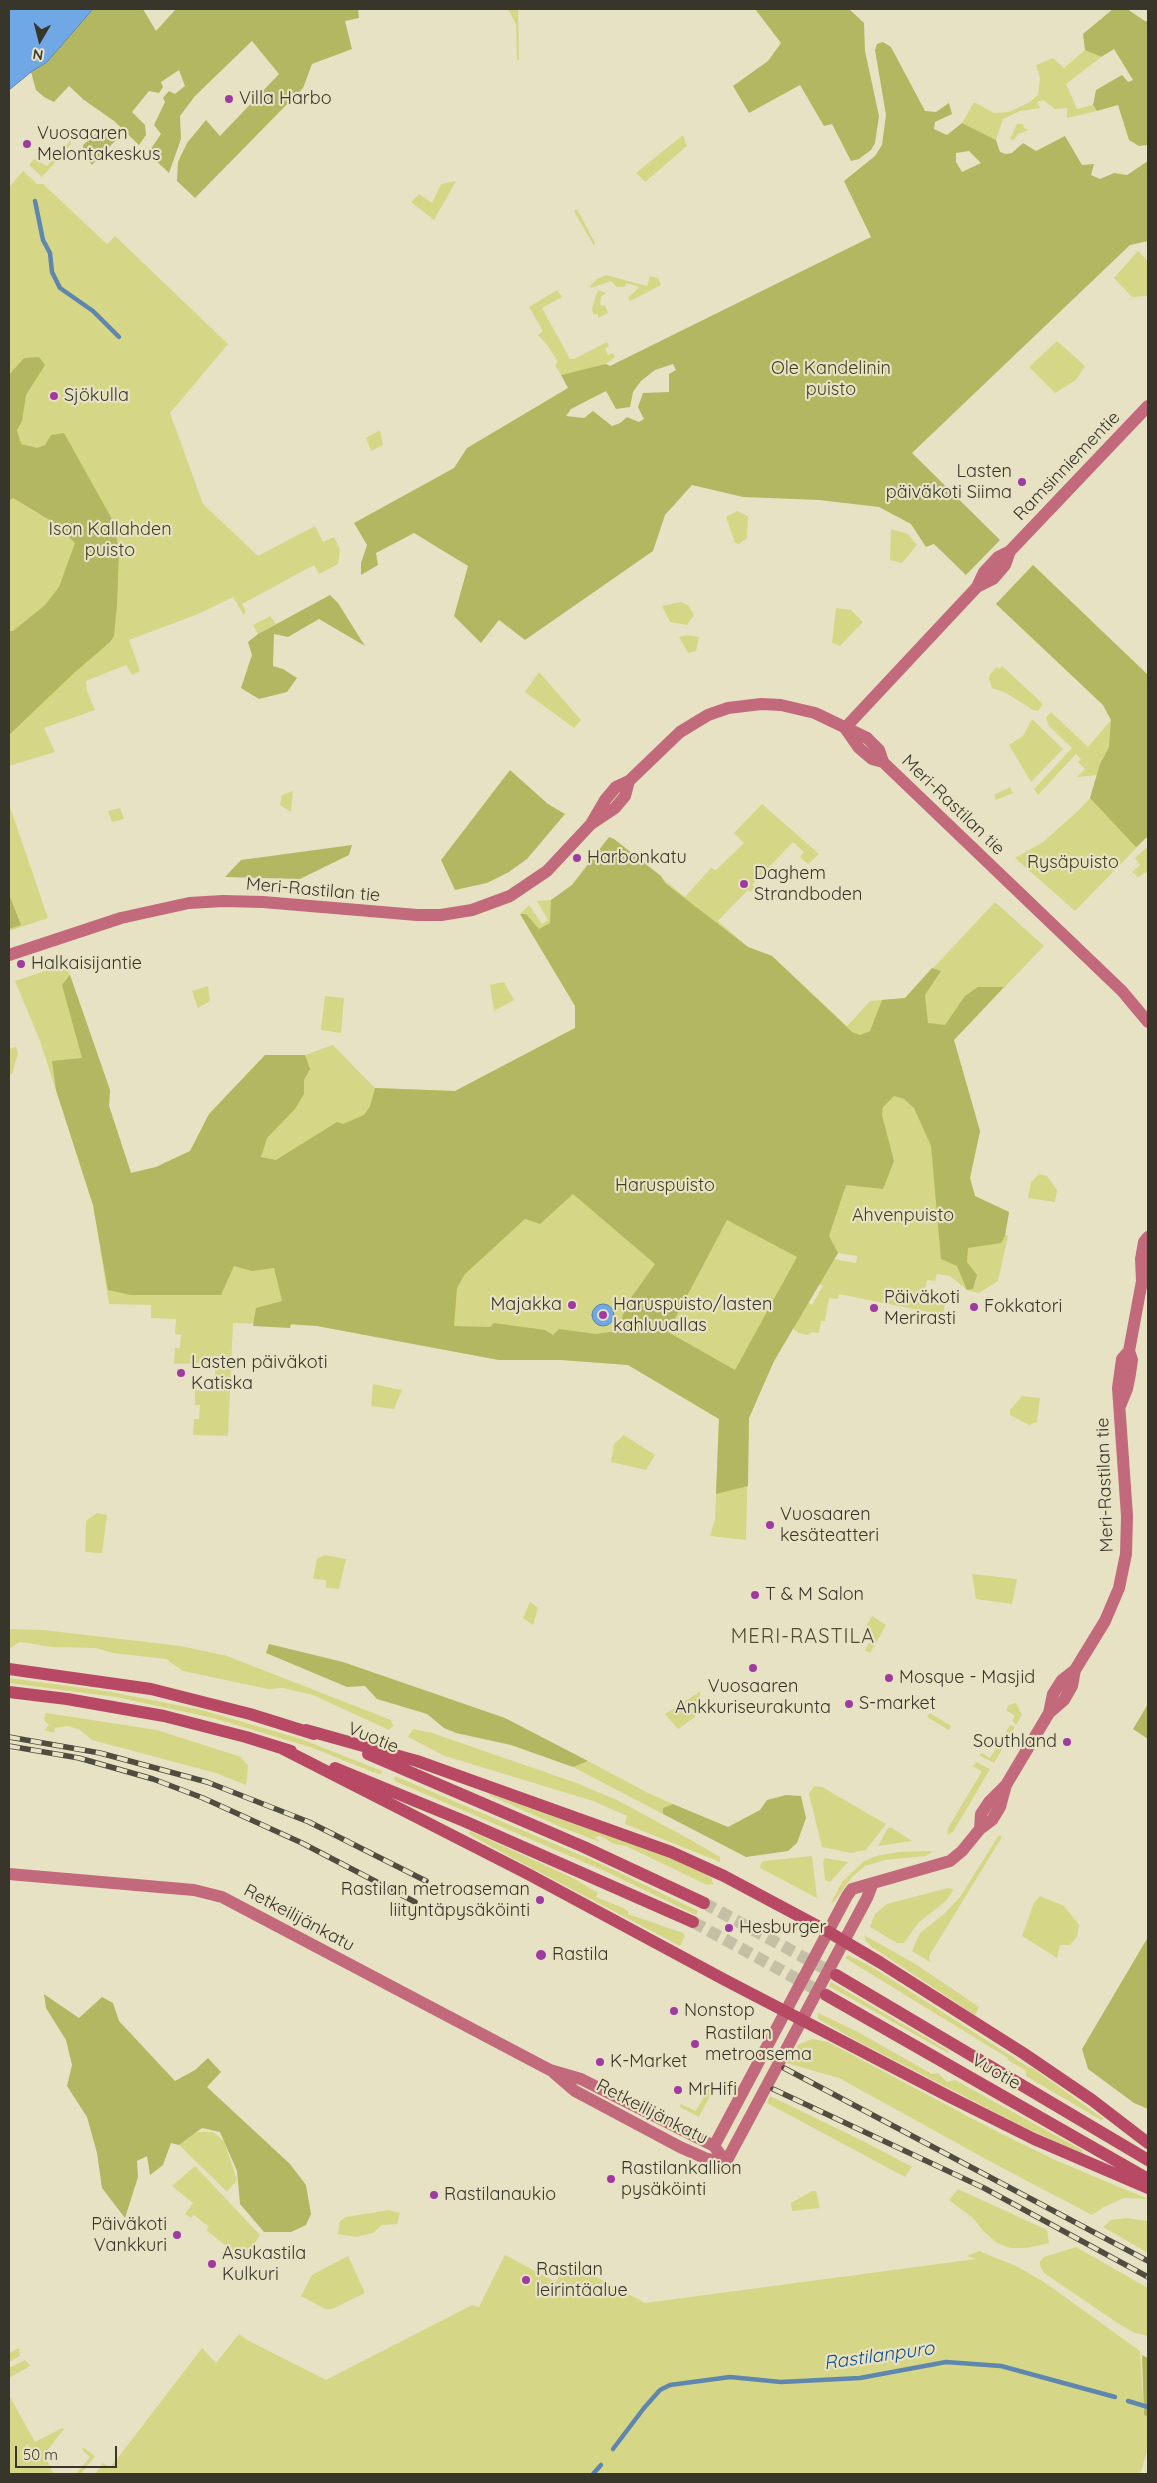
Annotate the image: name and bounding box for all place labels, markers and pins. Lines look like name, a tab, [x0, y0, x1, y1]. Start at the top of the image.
place label: Villa Harbo	[239, 88, 332, 110]
marker: Villa Harbo	[223, 93, 235, 105]
place label: Vuosaaren Melontakeskus	[37, 123, 160, 166]
marker: Vuosaaren Melontakeskus	[21, 138, 33, 150]
place label: Sjökulla	[64, 385, 129, 407]
marker: Sjökulla	[48, 390, 60, 402]
place label: Lasten päiväkoti Siima	[886, 461, 1012, 504]
marker: Lasten päiväkoti Siima	[1016, 476, 1028, 488]
place label: Harbonkatu	[587, 847, 687, 869]
marker: Harbonkatu	[571, 852, 583, 864]
place label: Daghem Strandboden	[754, 863, 862, 906]
marker: Daghem Strandboden	[738, 878, 750, 890]
place label: Halkaisijantie	[31, 953, 142, 975]
marker: Halkaisijantie	[15, 958, 27, 970]
place label: Päiväkoti Merirasti	[884, 1287, 960, 1330]
place label: Majakka	[490, 1294, 562, 1316]
place label: Haruspuisto/lasten kahluuallas	[613, 1294, 772, 1336]
place label: Fokkatori	[984, 1296, 1062, 1318]
marker: Majakka	[566, 1299, 578, 1311]
marker: Fokkatori	[968, 1301, 980, 1313]
marker: Päiväkoti Merirasti	[868, 1302, 880, 1314]
marker: Haruspuisto/lasten kahluuallas	[597, 1309, 609, 1321]
place label: Lasten päiväkoti Katiska	[191, 1352, 328, 1395]
marker: Lasten päiväkoti Katiska	[175, 1367, 187, 1379]
place label: Vuosaaren kesäteatteri	[780, 1504, 879, 1546]
marker: Vuosaaren kesäteatteri	[764, 1519, 776, 1531]
place label: T & M Salon	[765, 1584, 864, 1606]
marker: T & M Salon	[749, 1589, 761, 1601]
marker: Vuosaaren Ankkuriseurakunta	[747, 1662, 759, 1674]
place label: Mosque - Masjid	[899, 1667, 1035, 1689]
marker: Mosque - Masjid	[883, 1672, 895, 1684]
place label: Vuosaaren Ankkuriseurakunta	[675, 1676, 831, 1718]
place label: S-market	[859, 1693, 936, 1715]
marker: S-market	[843, 1698, 855, 1710]
place label: Southland	[973, 1731, 1057, 1753]
marker: Southland	[1061, 1736, 1073, 1748]
place label: Rastilan metroaseman liityntäpysäköinti	[341, 1879, 530, 1922]
marker: Rastilan metroaseman liityntäpysäköinti	[534, 1894, 546, 1906]
place label: Hesburger	[739, 1917, 826, 1939]
marker: Hesburger	[723, 1922, 735, 1934]
place label: Rastila	[552, 1944, 608, 1966]
marker: Rastila	[534, 1948, 548, 1962]
place label: Nonstop	[684, 2000, 755, 2022]
marker: Nonstop	[668, 2005, 680, 2017]
place label: Rastilan metroasema	[705, 2023, 812, 2066]
marker: Rastilan metroasema	[689, 2038, 701, 2050]
place label: K-Market	[610, 2051, 687, 2073]
marker: K-Market	[594, 2056, 606, 2068]
place label: MrHifi	[688, 2079, 737, 2101]
marker: MrHifi	[672, 2084, 684, 2096]
place label: Rastilankallion pysäköinti	[621, 2158, 742, 2200]
marker: Rastilankallion pysäköinti	[605, 2173, 617, 2185]
place label: Rastilanaukio	[444, 2184, 556, 2206]
marker: Rastilanaukio	[428, 2189, 440, 2201]
place label: Päiväkoti Vankkuri	[91, 2214, 167, 2256]
marker: Päiväkoti Vankkuri	[171, 2229, 183, 2241]
place label: Asukastila Kulkuri	[222, 2243, 306, 2286]
marker: Asukastila Kulkuri	[206, 2258, 218, 2270]
place label: Rastilan leirintäalue	[536, 2259, 628, 2302]
marker: Rastilan leirintäalue	[520, 2274, 532, 2286]

